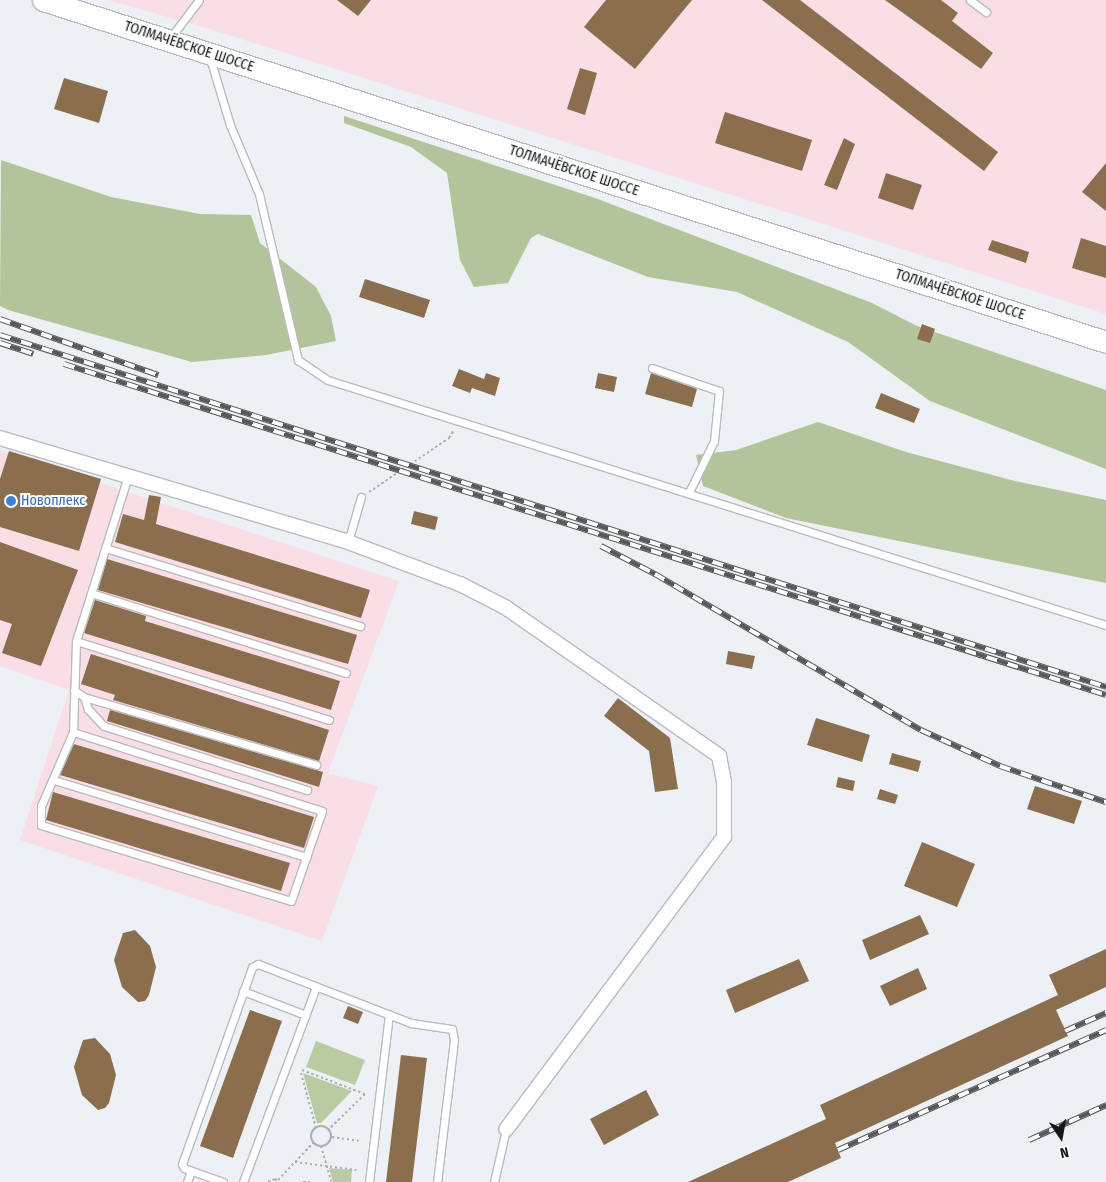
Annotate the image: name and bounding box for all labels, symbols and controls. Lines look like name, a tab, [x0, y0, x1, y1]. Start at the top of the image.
street label: ТОЛМАЧЁВСКОЕ ШОССЕ	[122, 18, 256, 76]
street label: ТОЛМАЧЁВСКОЕ ШОССЕ	[507, 142, 641, 200]
street label: ТОЛМАЧЁВСКОЕ ШОССЕ	[893, 266, 1027, 324]
place label: Новоплекс	[21, 493, 85, 509]
marker: Новоплекс	[5, 495, 17, 507]
north arrow	[1036, 1112, 1086, 1162]
text: N	[1058, 1143, 1070, 1161]

